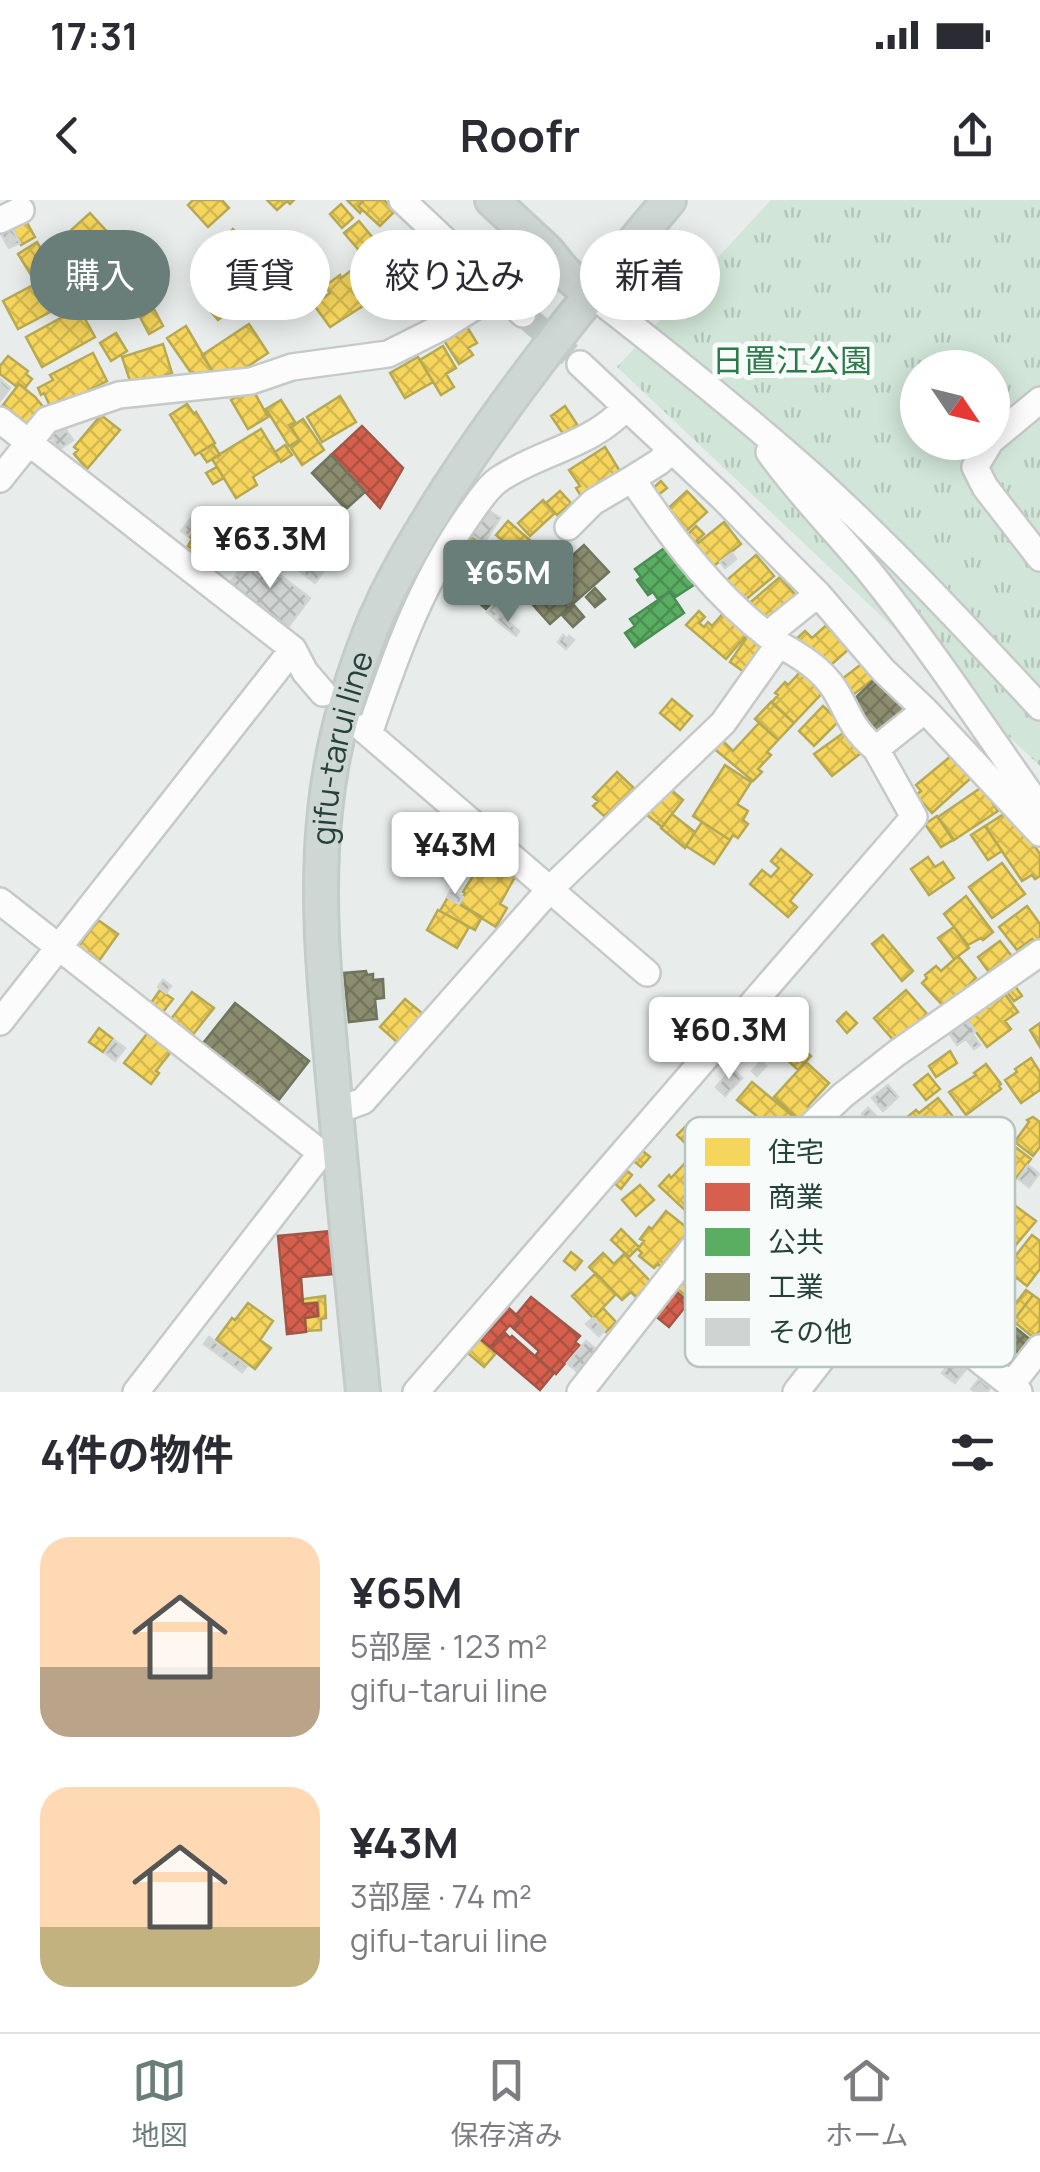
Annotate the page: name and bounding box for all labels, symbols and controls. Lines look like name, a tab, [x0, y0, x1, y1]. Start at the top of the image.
text: 17:31	[50, 9, 139, 61]
text: Roofr	[460, 104, 580, 166]
icon: back	[40, 108, 95, 163]
icon: share	[945, 108, 1000, 163]
chip: 購入	[30, 230, 170, 320]
chip: 賃貸	[190, 230, 330, 320]
chip: 絞り込み	[350, 230, 560, 320]
chip: 新着	[580, 230, 720, 320]
park label: 日置江公園	[712, 338, 872, 382]
north arrow	[900, 350, 1010, 460]
map controls	[900, 350, 1010, 460]
pin: ¥63.3M	[189, 506, 351, 591]
text: ¥63.3M	[213, 516, 327, 560]
pin: ¥65M	[449, 540, 567, 625]
text: ¥65M	[465, 550, 551, 594]
street label: gifu-tarui line	[300, 644, 383, 846]
pin: ¥43M	[396, 812, 514, 897]
text: ¥43M	[414, 822, 496, 866]
pin: ¥60.3M	[648, 997, 810, 1082]
text: ¥60.3M	[671, 1007, 787, 1051]
legend	[685, 1117, 1015, 1367]
text: 住宅	[768, 1132, 824, 1170]
text: 商業	[768, 1177, 824, 1215]
text: 公共	[768, 1222, 824, 1260]
text: 工業	[768, 1267, 824, 1305]
text: その他	[768, 1312, 852, 1350]
text: 4件の物件	[40, 1425, 234, 1483]
icon: filters	[945, 1425, 1000, 1480]
text: ¥65M	[350, 1563, 462, 1621]
icon: home	[120, 1577, 240, 1697]
text: 5部屋 · 123 m²	[350, 1624, 547, 1668]
text: gifu-tarui line	[350, 1668, 548, 1712]
text: ¥43M	[350, 1813, 459, 1871]
icon: home	[120, 1827, 240, 1947]
text: 3部屋 · 74 m²	[350, 1874, 532, 1918]
text: gifu-tarui line	[350, 1918, 548, 1962]
tab: 地図	[131, 2053, 187, 2153]
tab: 保存済み	[450, 2053, 562, 2153]
tab: ホーム	[825, 2053, 909, 2153]

